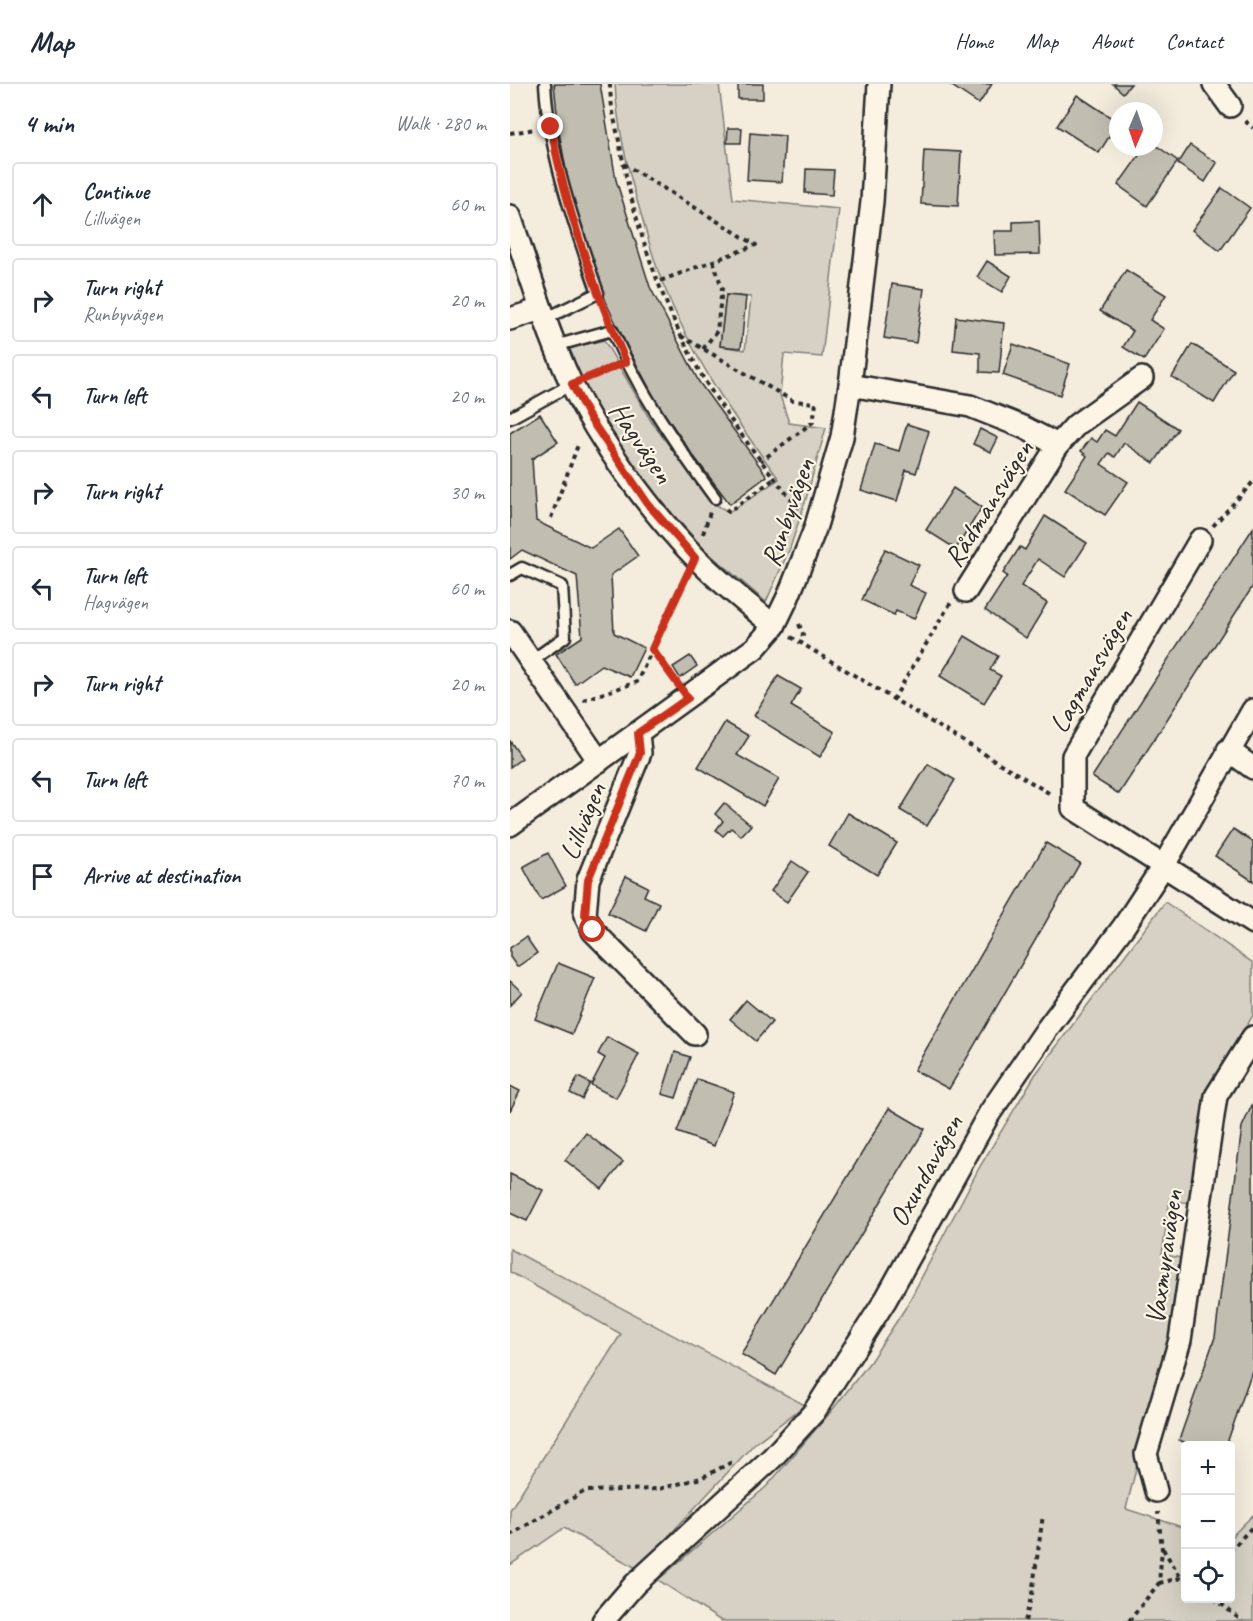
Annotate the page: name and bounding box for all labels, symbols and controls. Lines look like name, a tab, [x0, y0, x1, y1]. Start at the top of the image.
text: Map	[30, 24, 73, 59]
text: Home	[955, 28, 993, 54]
text: Map	[1026, 28, 1058, 54]
text: About	[1091, 28, 1133, 54]
text: Contact	[1166, 28, 1223, 54]
north arrow	[1109, 102, 1163, 156]
text: 4 min	[24, 107, 74, 140]
text: Walk · 280 m	[396, 111, 486, 136]
route end	[537, 113, 563, 139]
text: Continue	[83, 178, 149, 206]
icon: ahead	[26, 188, 59, 221]
text: 60 m	[450, 192, 484, 217]
text: Lillvägen	[83, 206, 140, 231]
text: Turn right	[83, 274, 160, 302]
icon: right	[26, 284, 59, 317]
text: 20 m	[450, 288, 484, 313]
text: Runbyvägen	[83, 302, 163, 327]
icon: left	[26, 380, 59, 413]
text: Turn left	[83, 382, 147, 410]
text: 20 m	[450, 384, 484, 409]
street label: Hagvägen	[602, 395, 682, 490]
street label: Rådmansvägen	[936, 433, 1041, 573]
street label: Runbyvägen	[753, 453, 822, 571]
icon: right	[26, 476, 59, 509]
text: Turn right	[83, 478, 160, 506]
text: 30 m	[450, 480, 484, 505]
text: Turn left	[83, 562, 147, 590]
icon: left	[26, 572, 59, 605]
text: 60 m	[450, 576, 484, 601]
text: Hagvägen	[83, 590, 148, 615]
street label: Lagmansvägen	[1041, 602, 1140, 739]
icon: right	[26, 668, 59, 701]
text: Turn right	[83, 670, 160, 698]
text: 20 m	[450, 672, 484, 697]
icon: left	[26, 764, 59, 797]
text: Turn left	[83, 766, 147, 794]
text: 70 m	[450, 768, 484, 793]
street label: Lillvägen	[551, 777, 614, 865]
icon: arrive	[26, 860, 59, 893]
text: Arrive at destination	[83, 862, 240, 890]
route start	[579, 916, 605, 942]
street label: Oxundavägen	[880, 1108, 971, 1232]
street label: Vaxmyravägen	[1137, 1187, 1190, 1326]
map controls	[1181, 1441, 1235, 1603]
button: +	[1181, 1441, 1235, 1495]
button: −	[1181, 1495, 1235, 1549]
button: locate	[1181, 1549, 1235, 1603]

